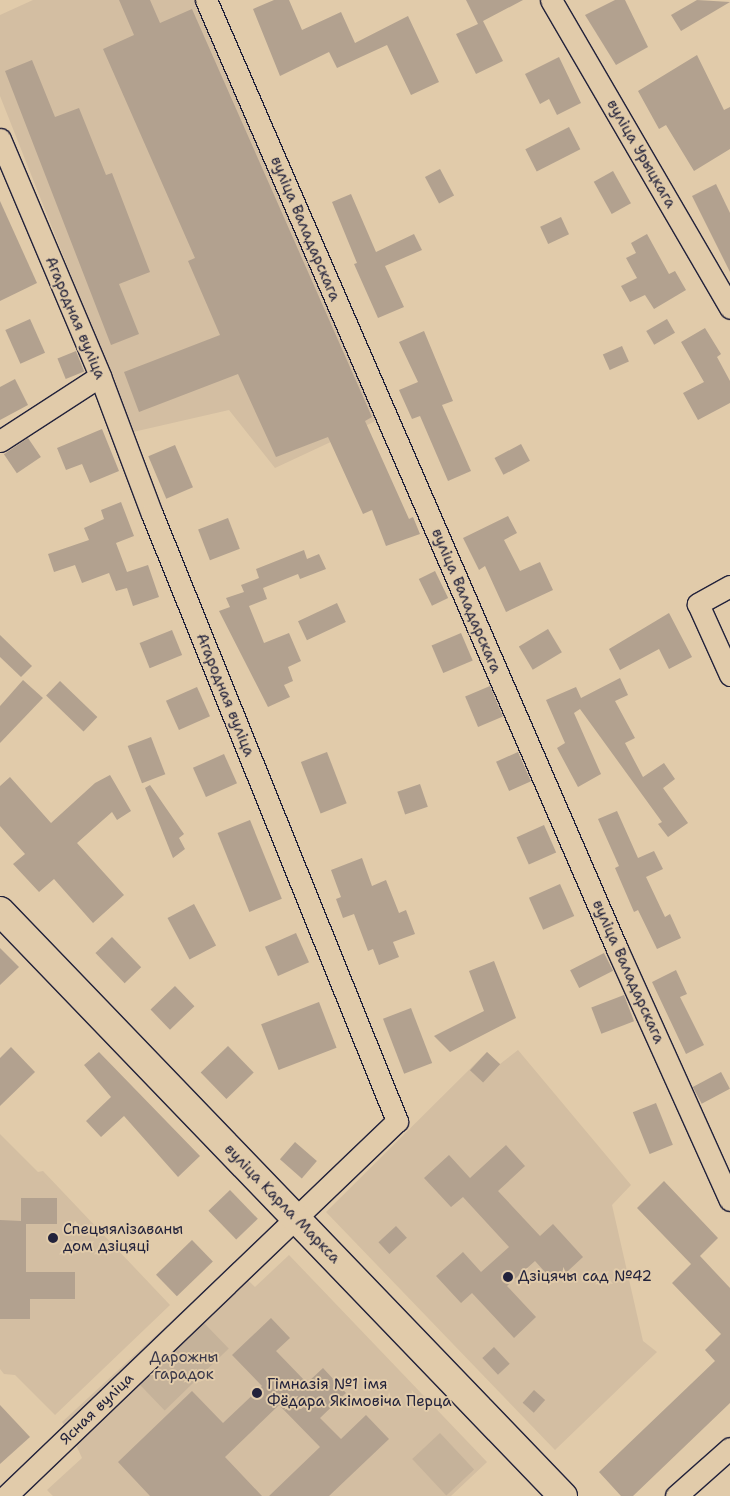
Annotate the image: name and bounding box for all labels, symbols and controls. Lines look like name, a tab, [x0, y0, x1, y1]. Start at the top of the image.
street label: вуліца Урыцкага	[603, 96, 679, 212]
street label: вуліца Валадарскага	[266, 154, 344, 304]
street label: Агародная вуліца	[41, 254, 109, 382]
street label: вуліца Валадарскага	[427, 526, 505, 676]
street label: Агародная вуліца	[192, 631, 258, 759]
street label: вуліца Валадарскага	[588, 897, 668, 1047]
street label: вуліца Карла Маркса	[220, 1141, 344, 1267]
place label: Спецыялізаваны дом дзіцяці	[63, 1220, 183, 1255]
marker: Спецыялізаваны дом дзіцяці	[47, 1232, 59, 1244]
place label: Дзіцячы сад №42	[518, 1268, 652, 1286]
marker: Дзіцячы сад №42	[502, 1271, 514, 1283]
park label: Дарожны гарадок	[150, 1348, 218, 1383]
street label: Ясная вуліца	[56, 1369, 138, 1449]
place label: Гімназія №1 імя Фёдара Якімовіча Перца	[267, 1375, 452, 1410]
marker: Гімназія №1 імя Фёдара Якімовіча Перца	[251, 1387, 263, 1399]

